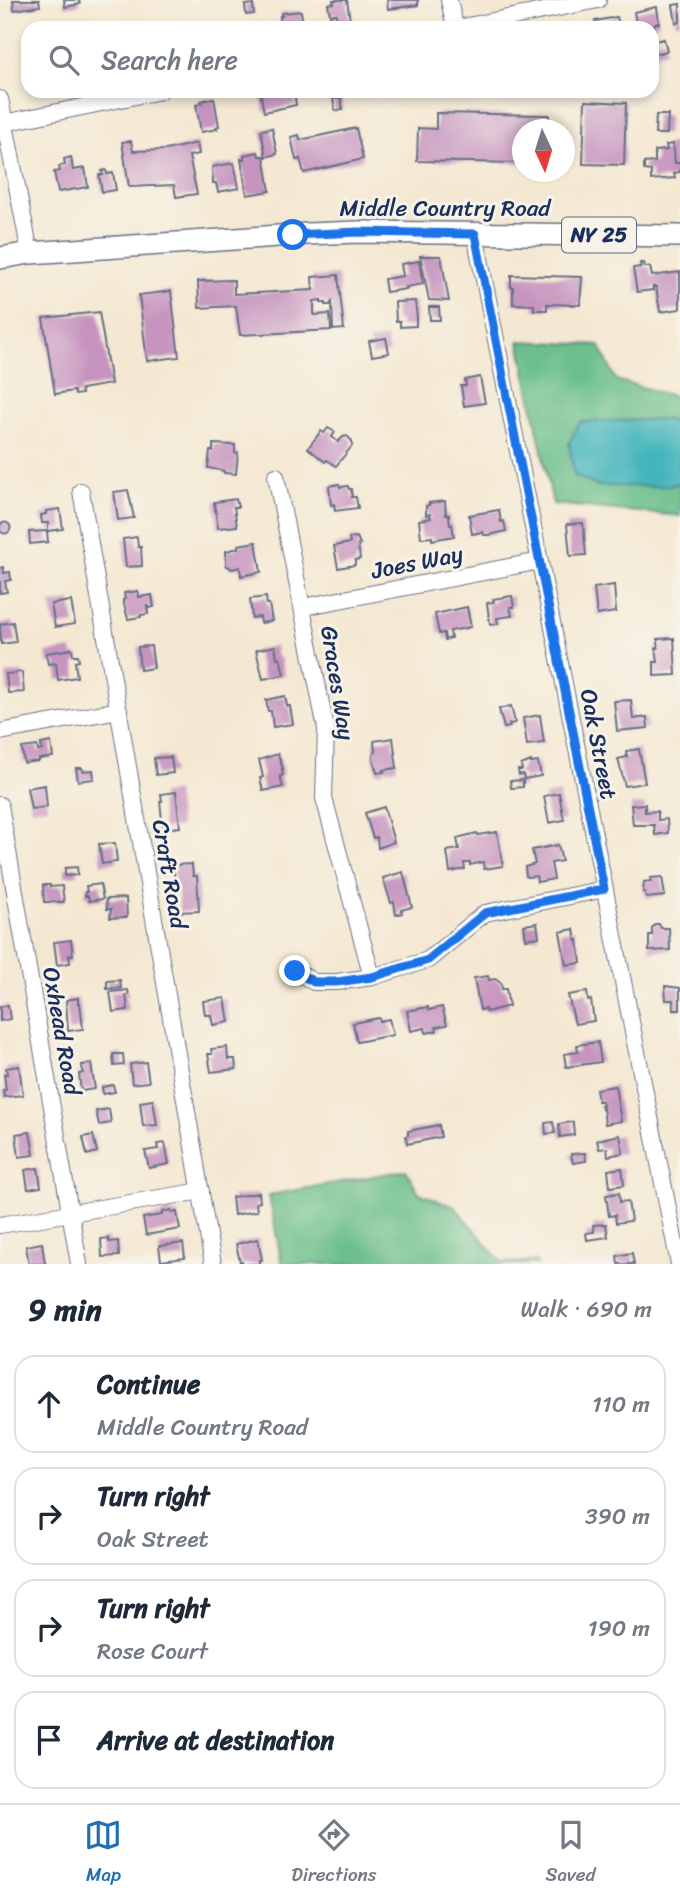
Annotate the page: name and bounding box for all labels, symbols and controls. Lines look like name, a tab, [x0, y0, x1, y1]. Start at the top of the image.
search box	[21, 21, 659, 98]
text: Search here	[101, 37, 238, 83]
icon: search	[45, 41, 83, 79]
north arrow	[512, 119, 575, 182]
street label: Middle Country Road	[340, 188, 552, 229]
road number: NY 25	[562, 218, 636, 252]
route start	[277, 219, 308, 250]
street label: Joes Way	[367, 534, 466, 592]
street label: Graces Way	[308, 623, 367, 743]
street label: Oak Street	[568, 685, 629, 803]
street label: Craft Road	[140, 816, 200, 934]
route end	[279, 955, 310, 986]
street label: Oxhead Road	[30, 964, 93, 1100]
text: 9 min	[28, 1283, 102, 1337]
text: Walk · 690 m	[520, 1289, 652, 1330]
text: Continue	[97, 1361, 200, 1407]
text: 110 m	[592, 1384, 650, 1425]
icon: ahead	[30, 1385, 68, 1423]
text: Middle Country Road	[97, 1407, 308, 1448]
text: Turn right	[97, 1473, 210, 1519]
text: 390 m	[585, 1496, 650, 1537]
icon: right	[30, 1497, 68, 1535]
text: Oak Street	[97, 1519, 209, 1560]
text: Turn right	[97, 1585, 210, 1631]
text: 190 m	[588, 1608, 650, 1649]
icon: right	[30, 1609, 68, 1647]
text: Rose Court	[97, 1631, 208, 1672]
text: Arrive at destination	[97, 1717, 334, 1763]
icon: arrive	[30, 1721, 68, 1759]
tab: Map	[84, 1816, 122, 1891]
tab: Directions	[291, 1816, 377, 1891]
tab: Saved	[545, 1816, 596, 1891]

